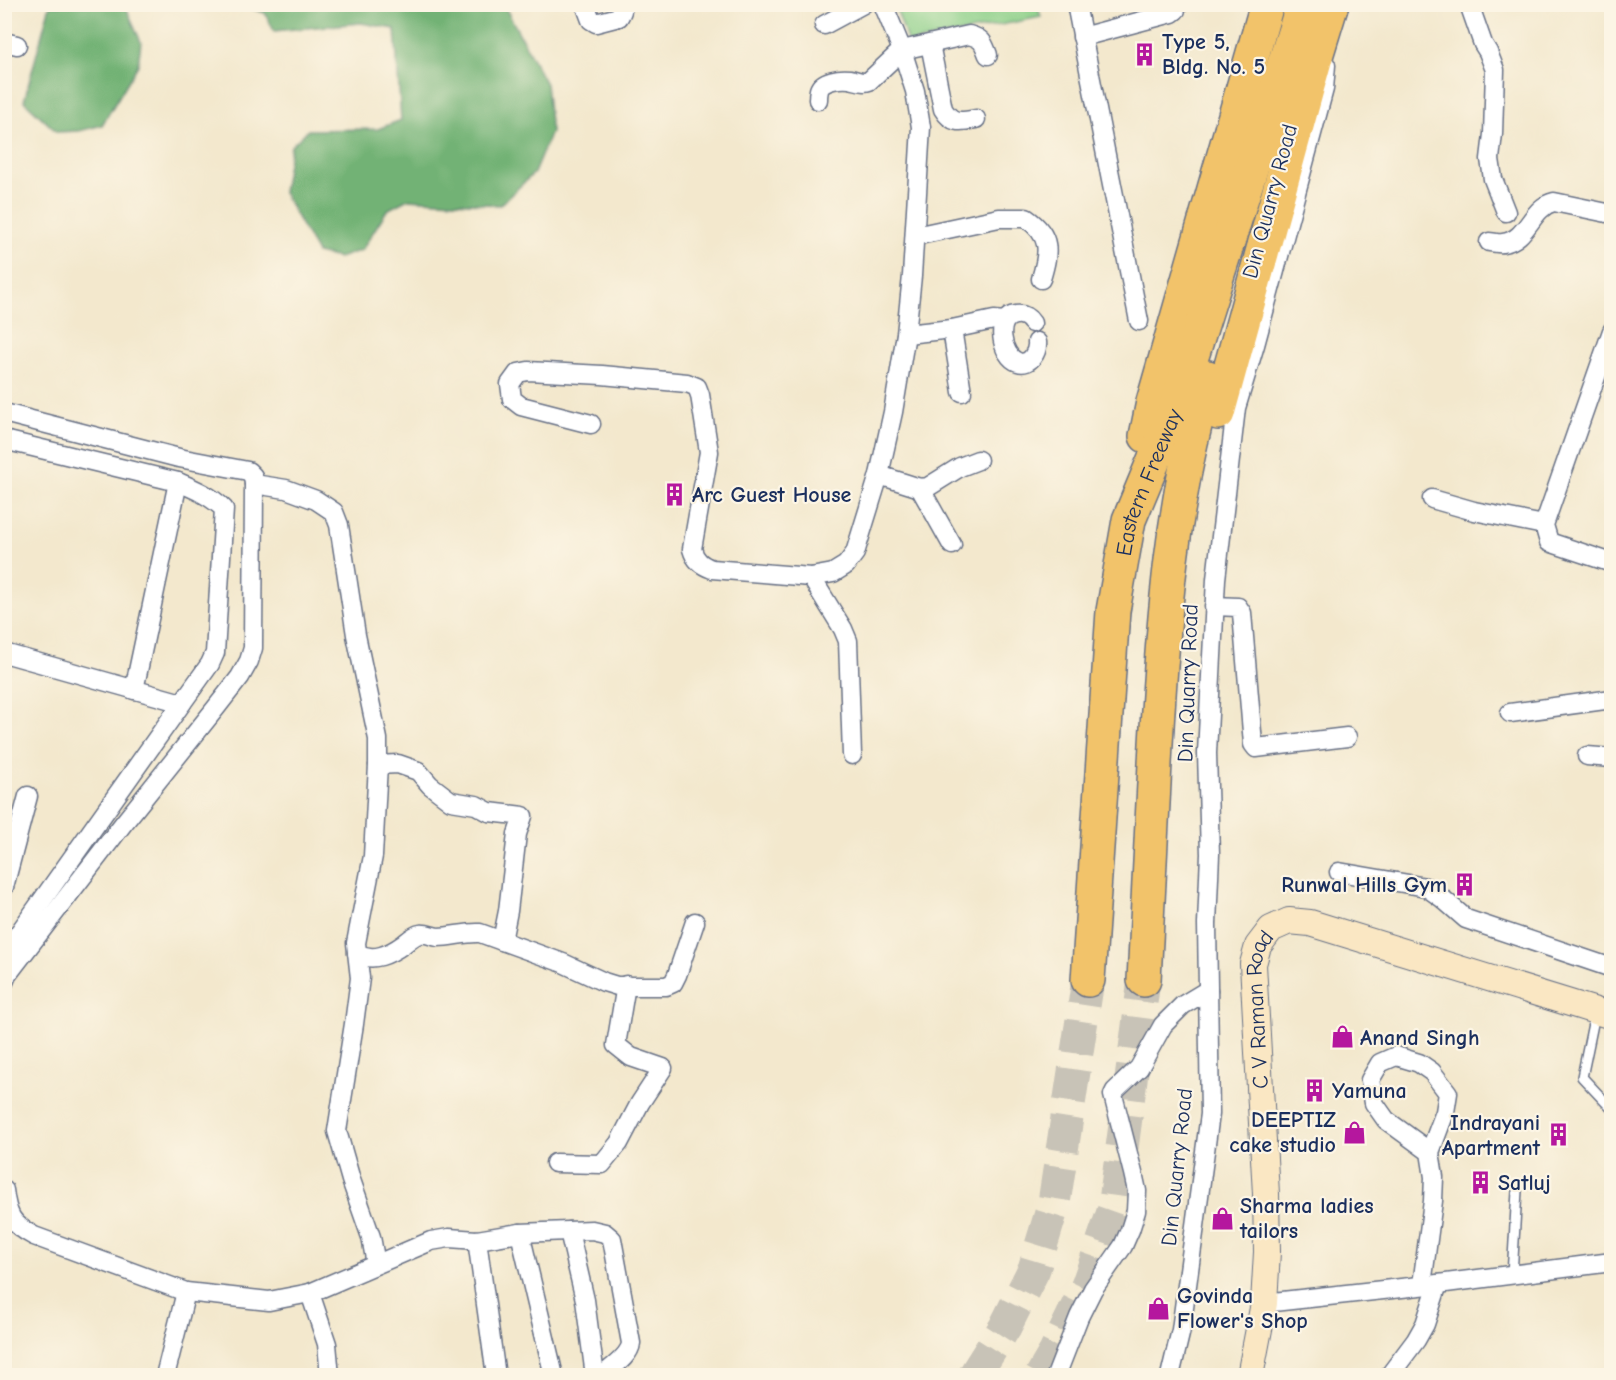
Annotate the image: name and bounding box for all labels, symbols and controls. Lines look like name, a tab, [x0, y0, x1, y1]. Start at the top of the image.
place label: Type 5, Bldg. No. 5	[1162, 29, 1265, 80]
building icon: Type 5, Bldg. No. 5	[1131, 41, 1157, 67]
street label: Din Quarry Road	[1237, 121, 1303, 281]
street label: Eastern Freeway	[1111, 405, 1188, 558]
building icon: Arc Guest House	[661, 481, 687, 507]
place label: Arc Guest House	[692, 482, 851, 508]
street label: Din Quarry Road	[1172, 603, 1204, 763]
building icon: Runwal Hills Gym	[1452, 871, 1478, 897]
place label: Runwal Hills Gym	[1281, 872, 1447, 898]
street label: C V Raman Road	[1241, 925, 1279, 1090]
shop icon: Anand Singh	[1329, 1024, 1355, 1050]
place label: Anand Singh	[1360, 1025, 1480, 1051]
building icon: Yamuna	[1301, 1077, 1327, 1103]
place label: Yamuna	[1332, 1078, 1407, 1104]
street label: Din Quarry Road	[1156, 1087, 1198, 1247]
place label: DEEPTIZ cake studio	[1229, 1107, 1336, 1158]
place label: Indrayani Apartment	[1442, 1110, 1541, 1161]
shop icon: DEEPTIZ cake studio	[1341, 1119, 1367, 1145]
building icon: Indrayani Apartment	[1545, 1122, 1571, 1148]
building icon: Satluj	[1467, 1169, 1493, 1195]
place label: Satluj	[1498, 1170, 1551, 1196]
place label: Sharma ladies tailors	[1239, 1193, 1374, 1244]
shop icon: Sharma ladies tailors	[1209, 1205, 1235, 1231]
place label: Govinda Flower's Shop	[1177, 1283, 1308, 1334]
shop icon: Govinda Flower's Shop	[1146, 1295, 1172, 1321]

